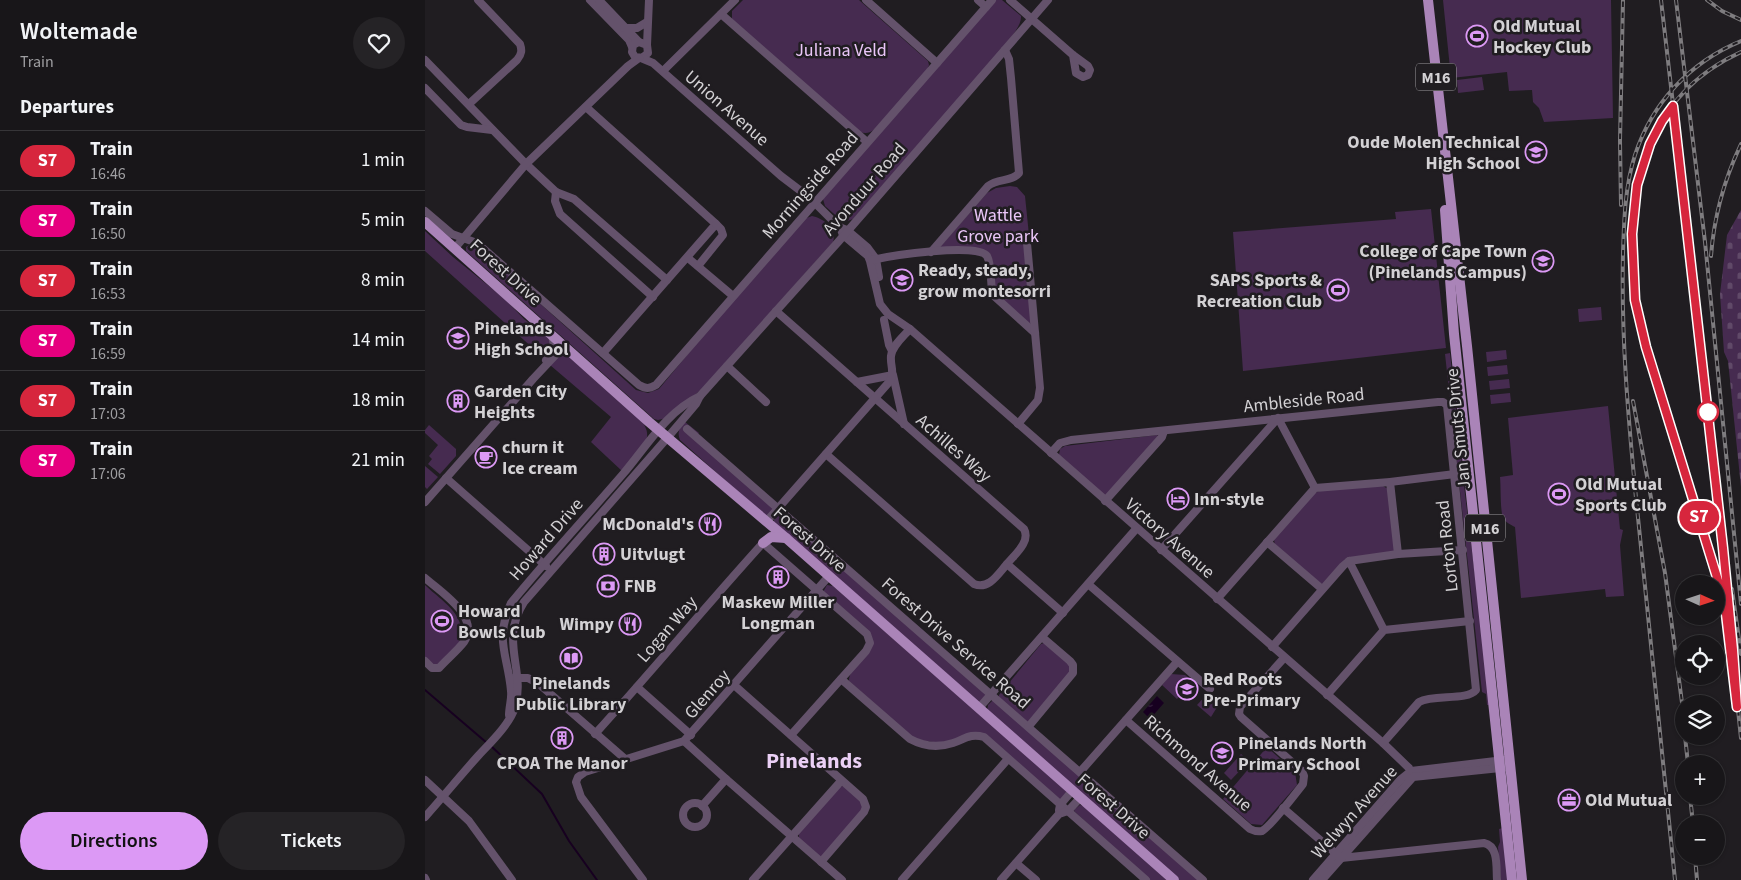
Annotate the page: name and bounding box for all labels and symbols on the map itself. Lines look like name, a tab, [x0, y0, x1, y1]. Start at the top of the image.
place label: Old Mutual Hockey Club	[1493, 14, 1591, 60]
sports icon: Old Mutual Hockey Club	[1465, 24, 1489, 48]
park label: Juliana Veld	[795, 38, 887, 63]
road number: M16	[1416, 64, 1456, 90]
street label: Union Avenue	[679, 65, 774, 152]
street label: Morningside Road	[757, 126, 864, 245]
place label: Oude Molen Technical High School	[1347, 130, 1520, 176]
street label: Avonduur Road	[817, 137, 912, 241]
school or university icon: Oude Molen Technical High School	[1524, 140, 1548, 164]
park label: Wattle Grove park	[957, 203, 1039, 249]
street label: Forest Drive	[464, 233, 547, 312]
place label: College of Cape Town (Pinelands Campus)	[1359, 239, 1527, 285]
school or university icon: College of Cape Town (Pinelands Campus)	[1531, 249, 1555, 273]
place label: Ready, steady, grow montesorri	[918, 258, 1051, 304]
school or university icon: Ready, steady, grow montesorri	[890, 268, 914, 292]
place label: SAPS Sports & Recreation Club	[1196, 268, 1322, 314]
sports icon: SAPS Sports & Recreation Club	[1326, 278, 1350, 302]
place label: Pinelands High School	[474, 316, 568, 362]
school or university icon: Pinelands High School	[446, 326, 470, 350]
street label: Jan Smuts Drive	[1440, 367, 1477, 491]
place label: Garden City Heights	[474, 379, 568, 425]
street label: Ambleside Road	[1242, 382, 1366, 419]
building icon: Garden City Heights	[446, 389, 470, 413]
unlabelled marker	[1697, 401, 1719, 423]
street label: Achilles Way	[910, 409, 997, 489]
place label: churn it Ice cream	[502, 435, 578, 481]
cafe icon: churn it Ice cream	[474, 445, 498, 469]
place label: Old Mutual Sports Club	[1575, 472, 1667, 518]
sports icon: Old Mutual Sports Club	[1547, 482, 1571, 506]
hotel icon: Inn-style	[1166, 487, 1190, 511]
place label: Inn-style	[1194, 487, 1264, 512]
street label: Victory Avenue	[1119, 492, 1220, 584]
street label: Howard Drive	[504, 493, 589, 586]
street label: Lorton Road	[1430, 499, 1465, 593]
street label: Forest Drive	[768, 501, 852, 578]
line badge: S7	[1677, 501, 1721, 533]
place label: McDonald's	[602, 512, 694, 537]
restaurant icon: McDonald's	[698, 512, 722, 536]
road number: M16	[1465, 514, 1505, 542]
building icon: Uitvlugt	[592, 542, 616, 566]
place label: Uitvlugt	[620, 542, 685, 567]
building icon: Maskew Miller Longman	[766, 565, 790, 589]
street label: Forest Drive Service Road	[876, 572, 1036, 715]
bank icon: FNB	[596, 574, 620, 598]
place label: FNB	[624, 574, 656, 599]
north arrow	[1675, 575, 1725, 625]
street label: Logan Way	[631, 590, 704, 668]
place label: Maskew Miller Longman	[722, 590, 835, 636]
place label: Howard Bowls Club	[458, 599, 546, 645]
sports icon: Howard Bowls Club	[430, 609, 454, 633]
place label: Wimpy	[559, 612, 615, 637]
restaurant icon: Wimpy	[618, 612, 642, 636]
library icon: Pinelands Public Library	[559, 646, 583, 670]
street label: Glenroy	[679, 664, 736, 725]
place label: Red Roots Pre-Primary	[1203, 667, 1301, 713]
place label: Pinelands Public Library	[516, 671, 627, 717]
school or university icon: Red Roots Pre-Primary	[1175, 677, 1199, 701]
street label: Richmond Avenue	[1138, 709, 1257, 818]
building icon: CPOA The Manor	[550, 726, 574, 750]
place label: Pinelands North Primary School	[1238, 731, 1366, 777]
school or university icon: Pinelands North Primary School	[1210, 741, 1234, 765]
district label: Pinelands	[766, 745, 862, 777]
place label: CPOA The Manor	[496, 751, 628, 776]
street label: Welwyn Avenue	[1306, 760, 1403, 865]
street label: Forest Drive	[1072, 768, 1156, 845]
office icon: Old Mutual	[1557, 788, 1581, 812]
place label: Old Mutual	[1585, 788, 1672, 813]

